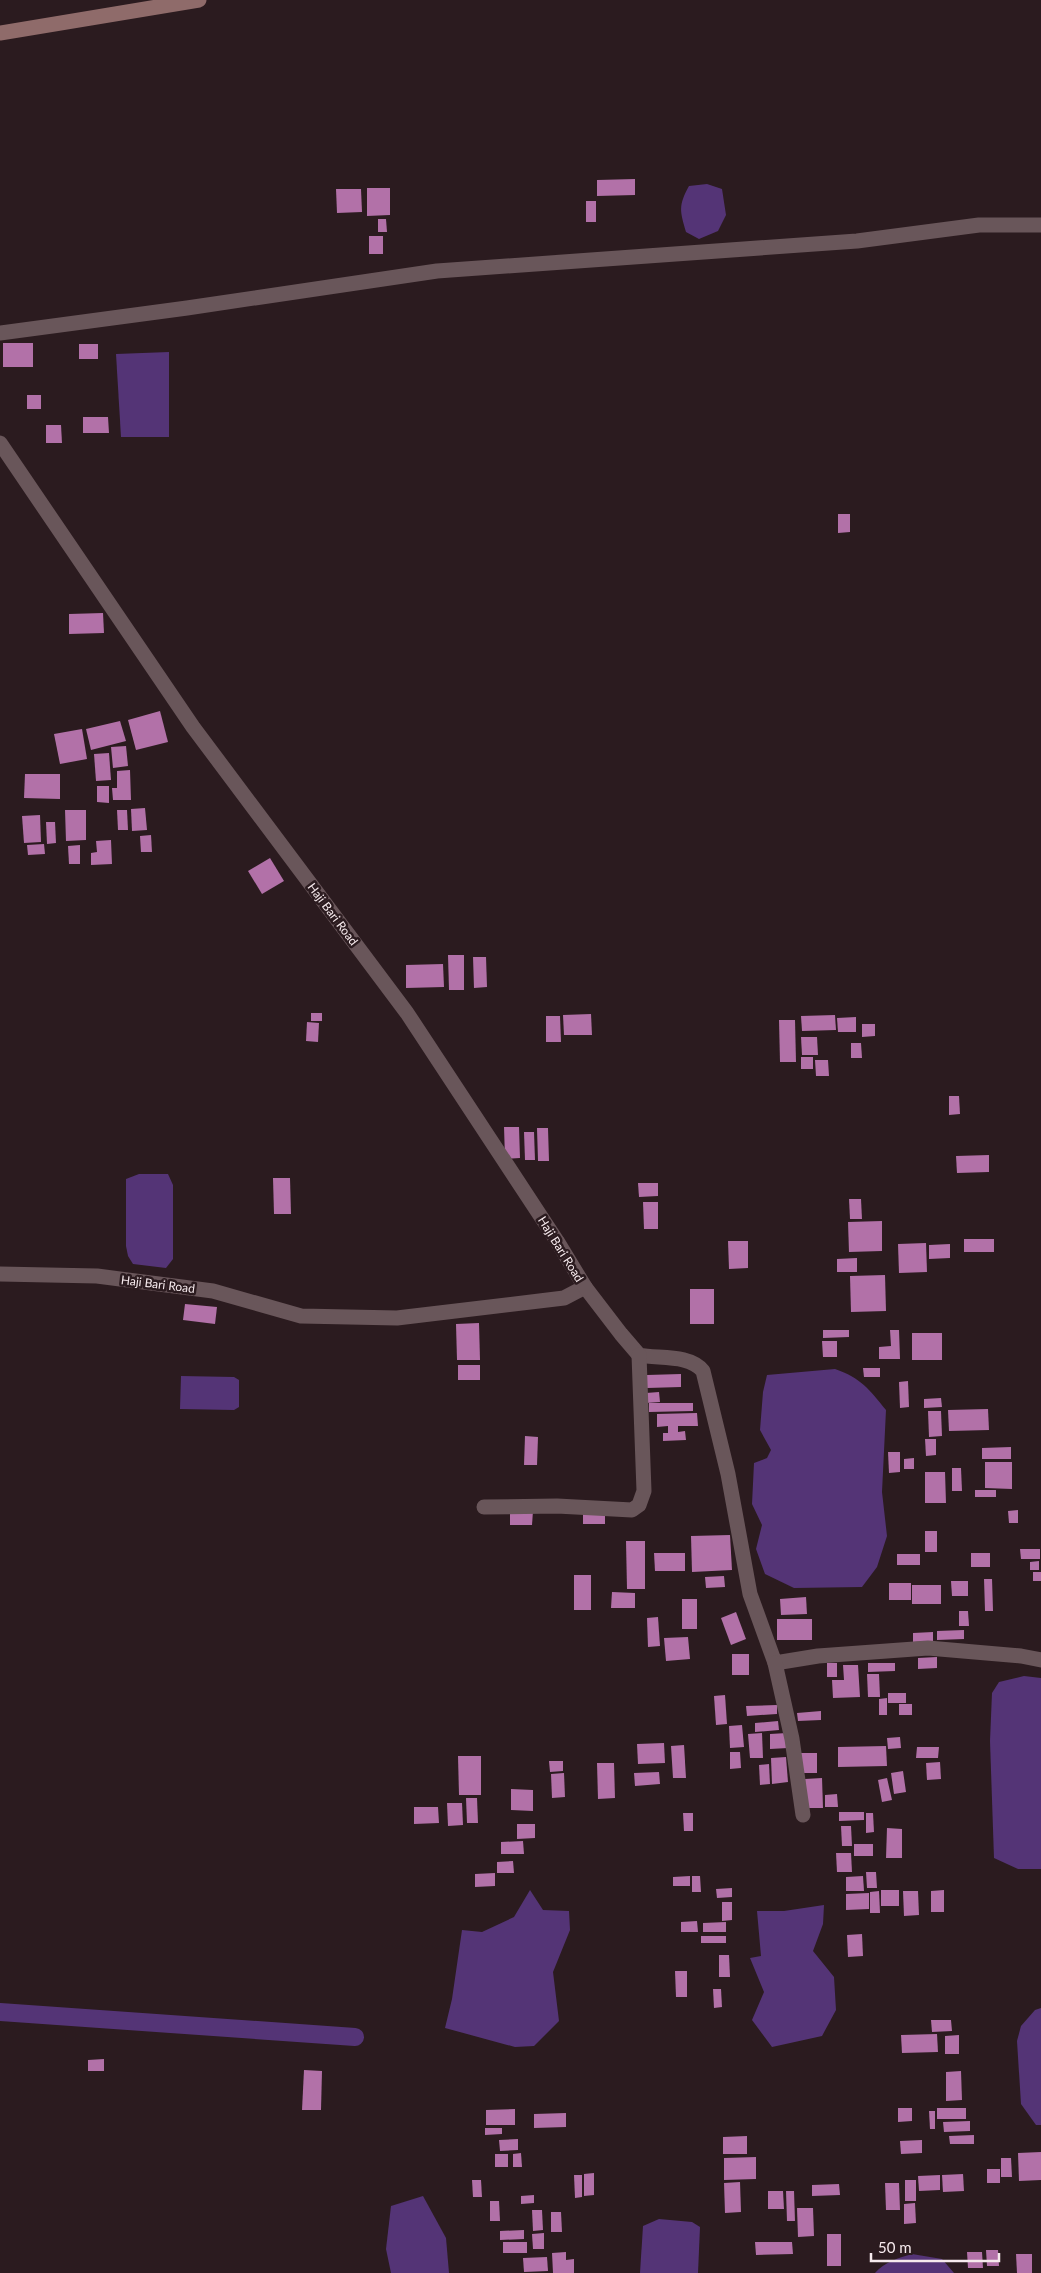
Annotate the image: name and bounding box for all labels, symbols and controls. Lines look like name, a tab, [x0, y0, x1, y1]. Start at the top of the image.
street label: Haji Bari Road	[305, 880, 361, 948]
street label: Haji Bari Road	[535, 1214, 587, 1284]
street label: Haji Bari Road	[120, 1272, 196, 1296]
scale bar	[871, 2230, 998, 2262]
text: 50 m	[878, 2238, 912, 2256]

